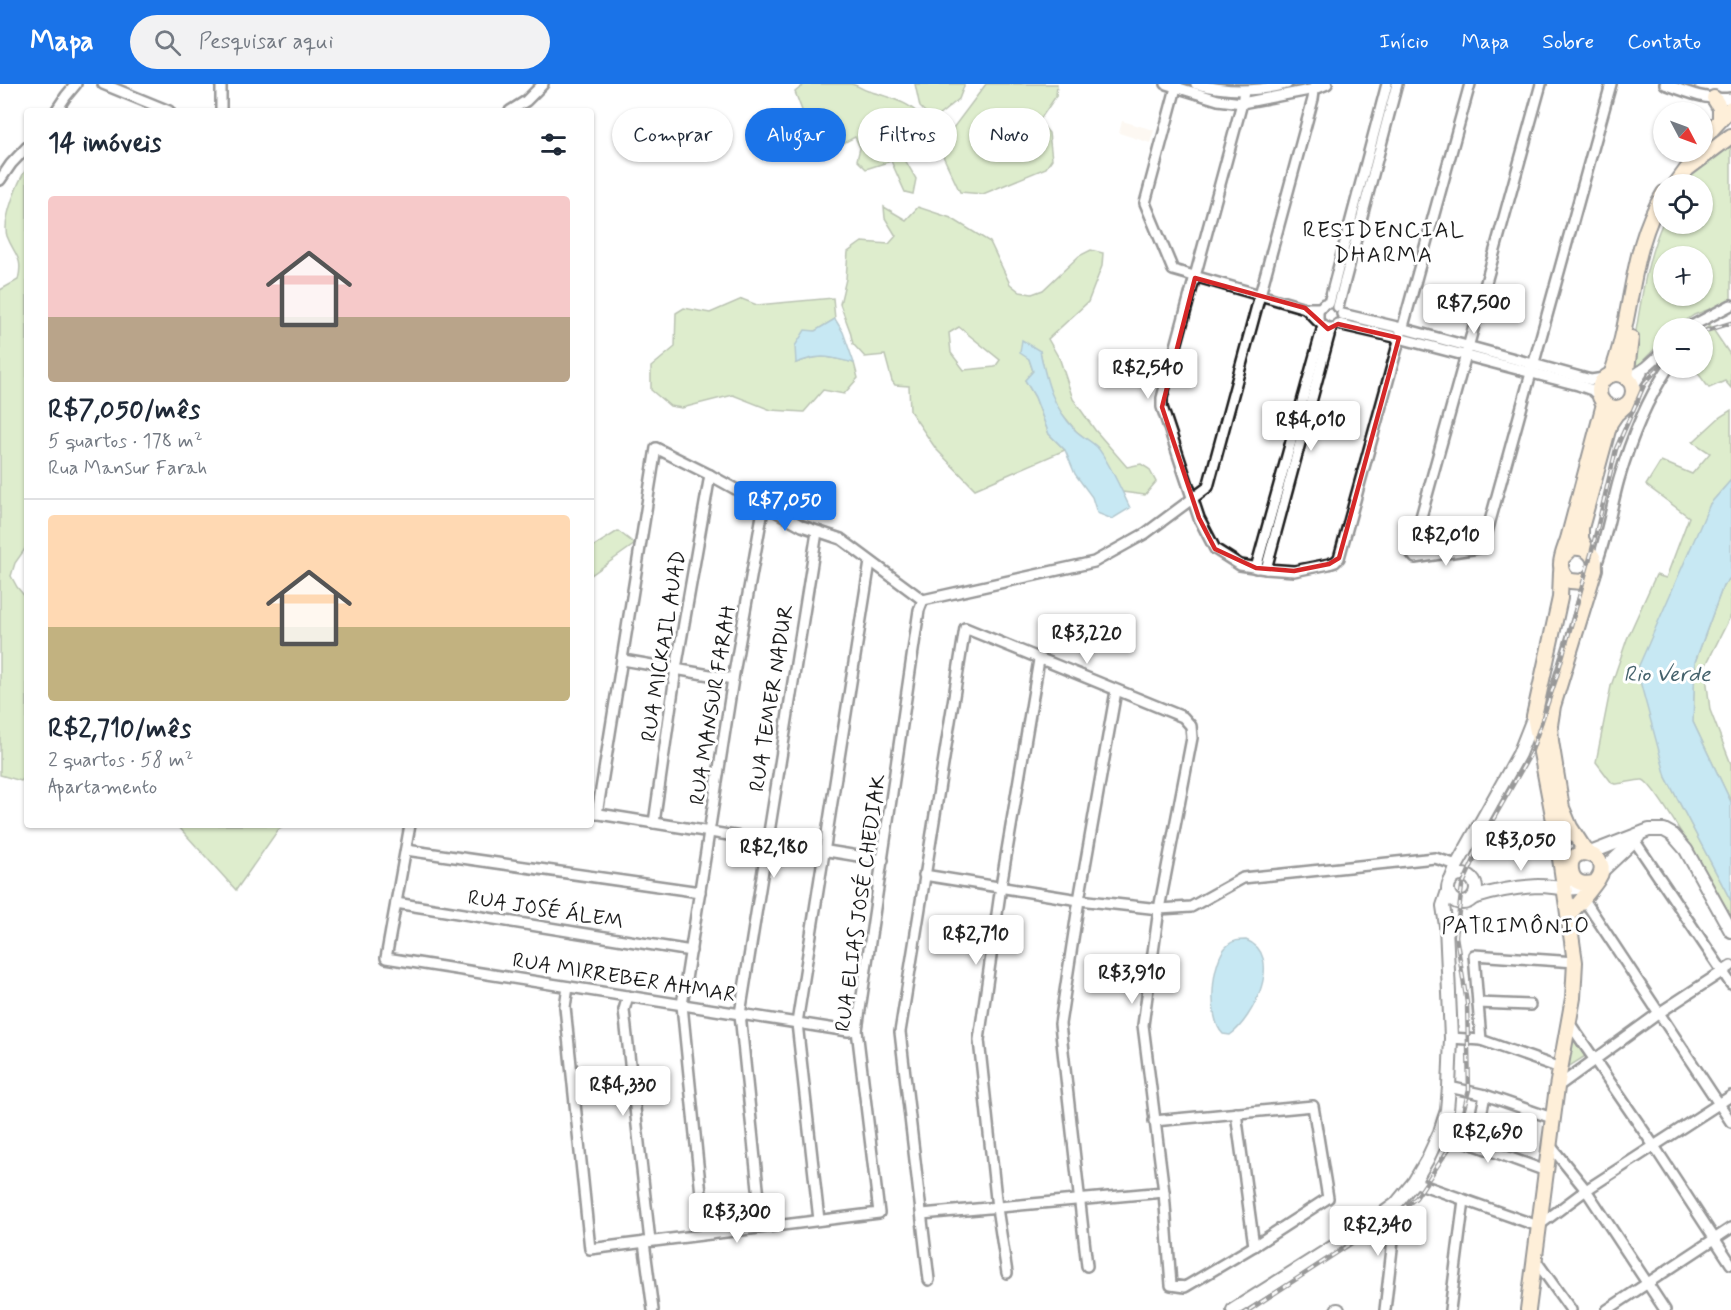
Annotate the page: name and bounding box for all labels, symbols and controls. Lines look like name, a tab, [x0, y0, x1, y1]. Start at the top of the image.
search box	[130, 15, 550, 69]
text: Mapa	[30, 24, 94, 61]
icon: search	[151, 26, 184, 59]
text: Pesquisar aqui	[199, 28, 334, 56]
text: Início	[1379, 28, 1429, 56]
text: Mapa	[1462, 28, 1509, 56]
text: Sobre	[1542, 28, 1594, 56]
text: Contato	[1627, 28, 1701, 56]
north arrow	[1653, 102, 1713, 162]
map controls	[1653, 102, 1713, 378]
chip: Comprar	[612, 108, 733, 162]
chip: Alugar	[745, 108, 846, 162]
chip: Filtros	[858, 108, 957, 162]
chip: Novo	[969, 108, 1050, 162]
text: 14 imóveis	[48, 127, 162, 161]
icon: filters	[537, 128, 570, 161]
button: locate	[1653, 174, 1713, 234]
district label: RESIDENCIAL DHARMA	[1303, 217, 1465, 270]
icon: home	[255, 235, 363, 343]
button: +	[1653, 246, 1713, 306]
pin: R$7,500	[1419, 284, 1529, 335]
text: R$7,500	[1437, 290, 1511, 317]
button: −	[1653, 318, 1713, 378]
pin: R$2,540	[1093, 349, 1203, 400]
text: R$2,540	[1112, 355, 1184, 382]
text: R$7,050/mês	[48, 394, 200, 428]
pin: R$4,010	[1256, 401, 1366, 452]
text: R$4,010	[1276, 407, 1346, 434]
text: 5 quartos · 178 m²	[48, 428, 203, 455]
text: Rua Mansur Farah	[48, 455, 207, 482]
pin: R$7,050	[730, 481, 840, 532]
text: R$7,050	[748, 487, 822, 514]
pin: R$2,010	[1391, 516, 1501, 567]
text: R$2,010	[1412, 522, 1480, 549]
street label: RUA MICKAIL AUAD	[635, 549, 693, 744]
icon: home	[255, 554, 363, 662]
street label: RUA TEMER NADUR	[743, 602, 801, 794]
street label: RUA MANSUR FARAH	[683, 603, 743, 807]
pin: R$3,220	[1032, 614, 1142, 665]
text: R$3,220	[1052, 620, 1122, 647]
water label: Rio Verde	[1624, 661, 1712, 689]
text: R$2,710/mês	[48, 713, 191, 747]
text: 2 quartos · 58 m²	[48, 747, 193, 774]
street label: RUA ELIAS JOSÉ CHEDIAK	[829, 772, 893, 1034]
text: Apartamento	[48, 774, 157, 801]
pin: R$3,050	[1466, 821, 1576, 872]
text: R$3,050	[1486, 827, 1556, 854]
pin: R$2,180	[719, 828, 829, 879]
text: R$2,180	[740, 834, 808, 861]
street label: RUA JOSÉ ÁLEM	[466, 884, 626, 936]
district label: PATRIMÔNIO	[1441, 913, 1591, 941]
pin: R$2,710	[921, 915, 1031, 966]
text: R$2,710	[943, 921, 1009, 948]
street label: RUA MIRREBER AHMAR	[510, 947, 737, 1009]
pin: R$3,910	[1077, 954, 1187, 1005]
text: R$3,910	[1098, 960, 1166, 987]
pin: R$4,330	[568, 1066, 678, 1117]
text: R$4,330	[589, 1072, 657, 1099]
pin: R$2,690	[1433, 1113, 1543, 1164]
text: R$2,690	[1453, 1119, 1523, 1146]
pin: R$3,300	[682, 1193, 792, 1244]
text: R$3,300	[703, 1199, 771, 1226]
pin: R$2,340	[1323, 1206, 1433, 1257]
text: R$2,340	[1344, 1212, 1412, 1239]

